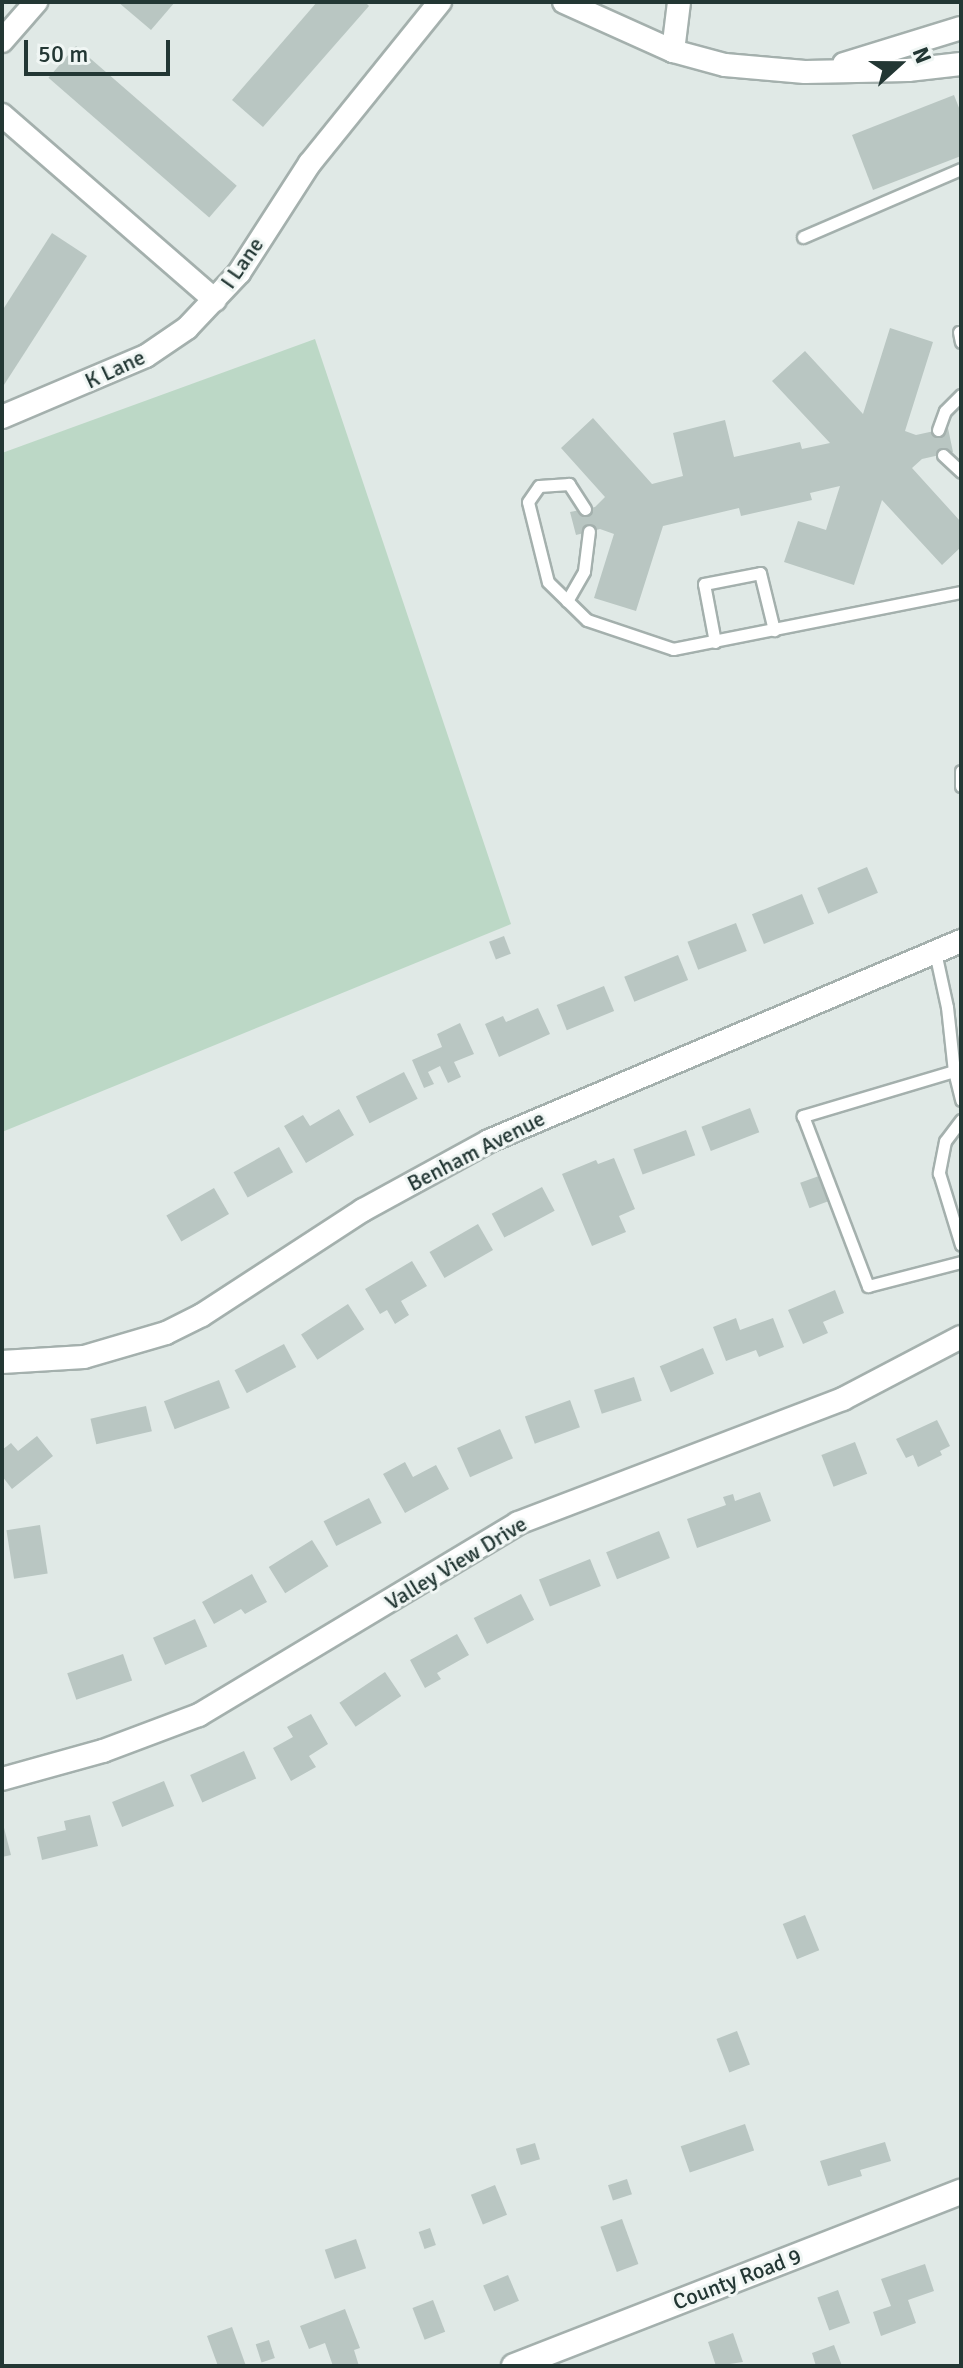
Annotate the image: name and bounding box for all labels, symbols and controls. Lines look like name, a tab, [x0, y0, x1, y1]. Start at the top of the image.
scale bar	[28, 24, 174, 74]
north arrow	[859, 24, 939, 104]
text: 50 m	[38, 39, 88, 69]
text: N	[907, 43, 937, 67]
street label: I Lane	[215, 232, 269, 294]
street label: K Lane	[81, 344, 149, 394]
street label: Benham Avenue	[403, 1105, 549, 1197]
street label: Valley View Drive	[380, 1510, 532, 1616]
street label: County Road 9	[669, 2242, 805, 2316]

